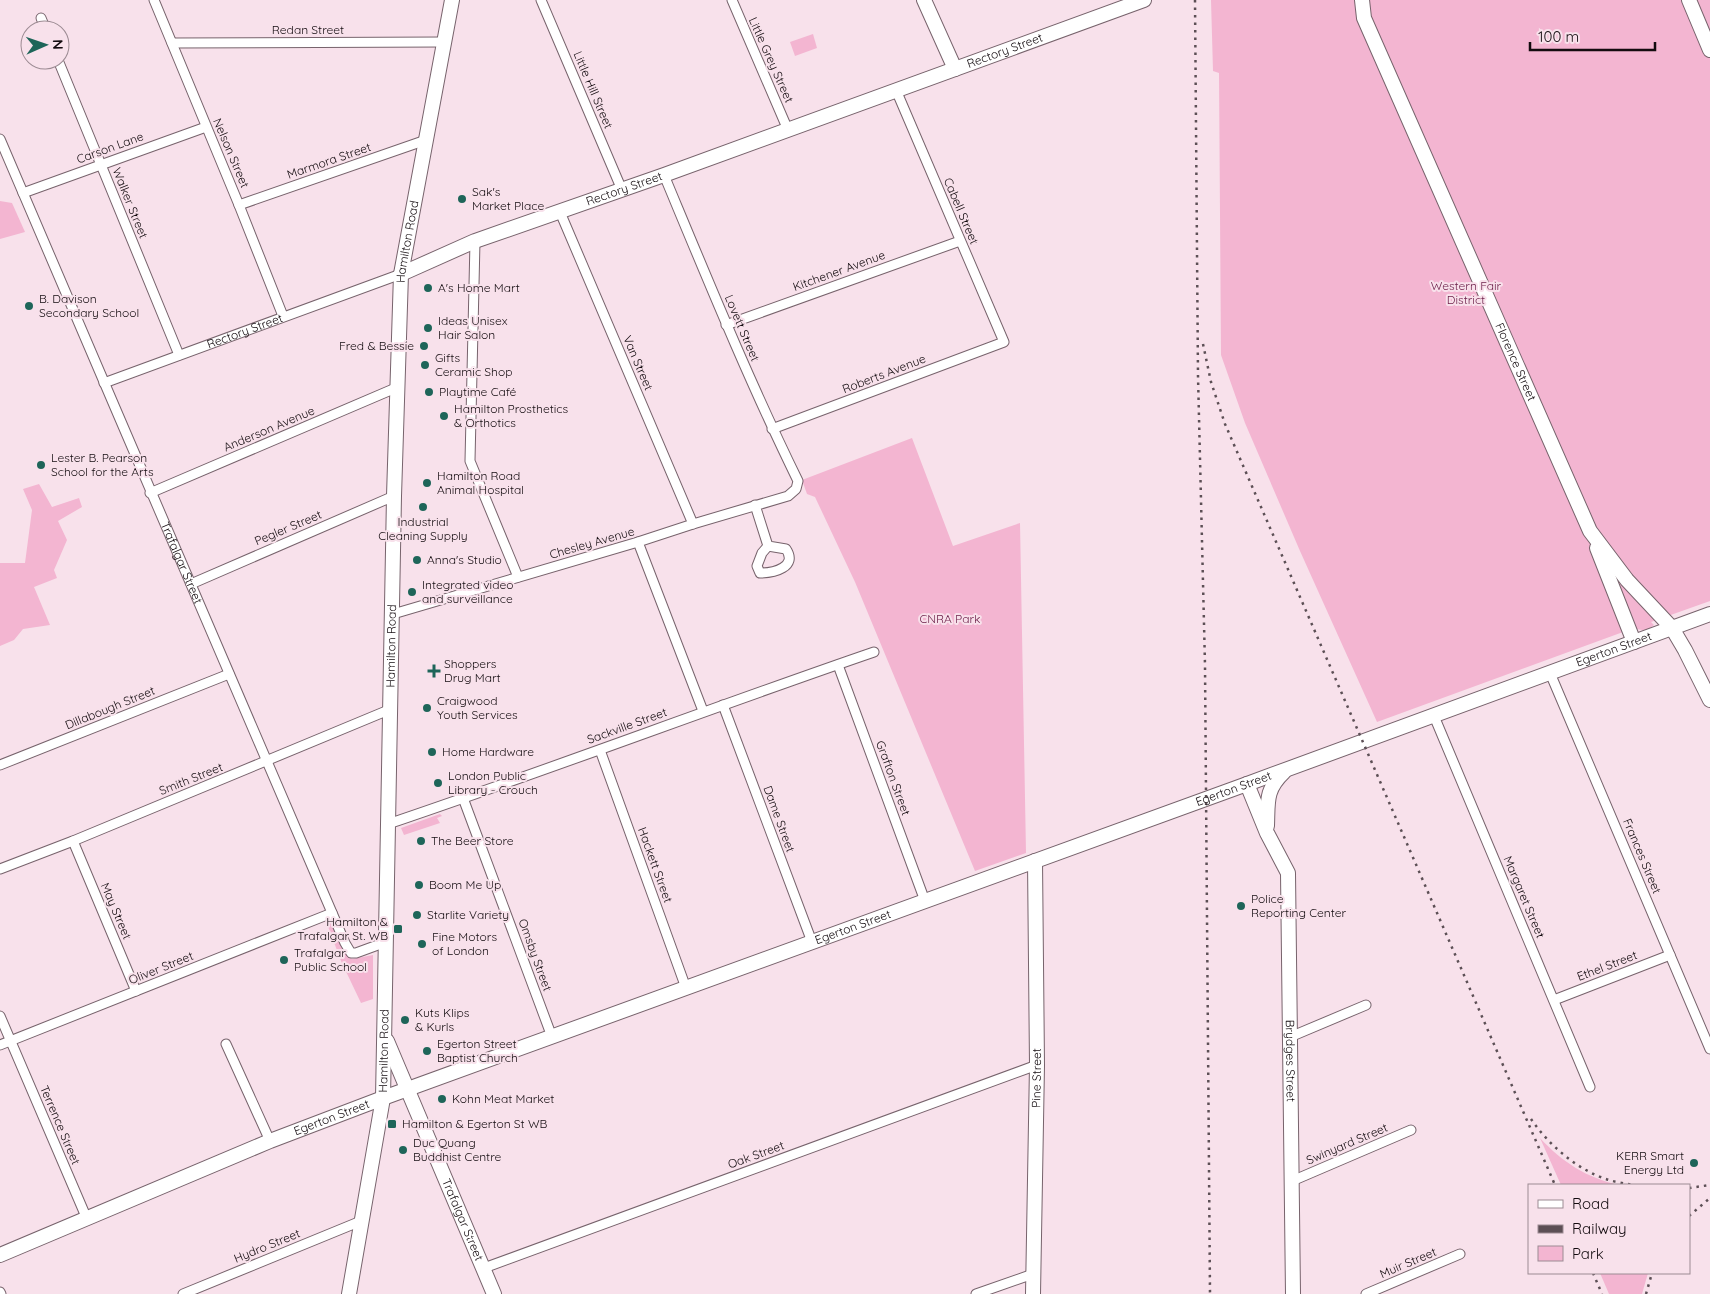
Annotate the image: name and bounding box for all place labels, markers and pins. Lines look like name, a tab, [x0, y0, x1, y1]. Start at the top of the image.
place label: Sak's Market Place	[472, 184, 544, 213]
marker: Sak's Market Place	[456, 193, 468, 205]
place label: A's Home Mart	[438, 280, 520, 295]
marker: A's Home Mart	[422, 282, 434, 294]
place label: B. Davison Secondary School	[39, 291, 139, 320]
marker: B. Davison Secondary School	[23, 300, 35, 312]
place label: Ideas Unisex Hair Salon	[438, 313, 508, 342]
marker: Ideas Unisex Hair Salon	[422, 322, 434, 334]
place label: Fred & Bessie	[339, 338, 414, 353]
marker: Fred & Bessie	[418, 340, 430, 352]
place label: Gifts Ceramic Shop	[435, 350, 512, 379]
marker: Gifts Ceramic Shop	[419, 359, 431, 371]
place label: Playtime Café	[439, 384, 517, 399]
marker: Playtime Café	[423, 386, 435, 398]
place label: Hamilton Prosthetics & Orthotics	[454, 401, 569, 430]
marker: Hamilton Prosthetics & Orthotics	[438, 410, 450, 422]
place label: Lester B. Pearson School for the Arts	[51, 450, 154, 479]
marker: Lester B. Pearson School for the Arts	[35, 459, 47, 471]
place label: Hamilton Road Animal Hospital	[437, 468, 524, 497]
marker: Hamilton Road Animal Hospital	[421, 477, 433, 489]
marker: Industrial Cleaning Supply	[417, 501, 429, 513]
place label: Industrial Cleaning Supply	[378, 514, 468, 543]
place label: Anna's Studio	[427, 552, 502, 567]
marker: Anna's Studio	[411, 554, 423, 566]
place label: Integrated video and surveillance	[422, 577, 513, 606]
marker: Integrated video and surveillance	[406, 586, 418, 598]
place label: Shoppers Drug Mart	[444, 656, 501, 685]
marker: Shoppers Drug Mart	[428, 665, 440, 677]
place label: Craigwood Youth Services	[437, 693, 518, 722]
marker: Craigwood Youth Services	[421, 702, 433, 714]
place label: Home Hardware	[442, 744, 534, 759]
marker: Home Hardware	[426, 746, 438, 758]
place label: London Public Library - Crouch	[448, 768, 538, 797]
marker: London Public Library - Crouch	[432, 777, 444, 789]
place label: The Beer Store	[431, 833, 514, 848]
marker: The Beer Store	[415, 835, 427, 847]
place label: Boom Me Up	[429, 877, 501, 892]
marker: Boom Me Up	[413, 879, 425, 891]
place label: Police Reporting Center	[1251, 891, 1347, 920]
marker: Police Reporting Center	[1235, 900, 1247, 912]
place label: Starlite Variety	[427, 907, 509, 922]
marker: Starlite Variety	[411, 909, 423, 921]
place label: Hamilton & Trafalgar St. WB	[297, 914, 388, 943]
marker: Hamilton & Trafalgar St. WB	[392, 923, 404, 935]
place label: Fine Motors of London	[432, 929, 497, 958]
marker: Fine Motors of London	[416, 938, 428, 950]
place label: Trafalgar Public School	[294, 945, 367, 974]
marker: Trafalgar Public School	[278, 954, 290, 966]
place label: Kuts Klips & Kurls	[415, 1005, 470, 1034]
marker: Kuts Klips & Kurls	[399, 1014, 411, 1026]
place label: Egerton Street Baptist Church	[437, 1036, 518, 1065]
marker: Egerton Street Baptist Church	[421, 1045, 433, 1057]
place label: Kohn Meat Market	[452, 1091, 554, 1106]
marker: Kohn Meat Market	[436, 1093, 448, 1105]
place label: Hamilton & Egerton St WB	[402, 1116, 548, 1131]
marker: Hamilton & Egerton St WB	[386, 1118, 398, 1130]
place label: Duc Quang Buddhist Centre	[413, 1135, 502, 1164]
marker: Duc Quang Buddhist Centre	[397, 1144, 409, 1156]
place label: KERR Smart Energy Ltd	[1616, 1148, 1684, 1177]
marker: KERR Smart Energy Ltd	[1688, 1157, 1700, 1169]

